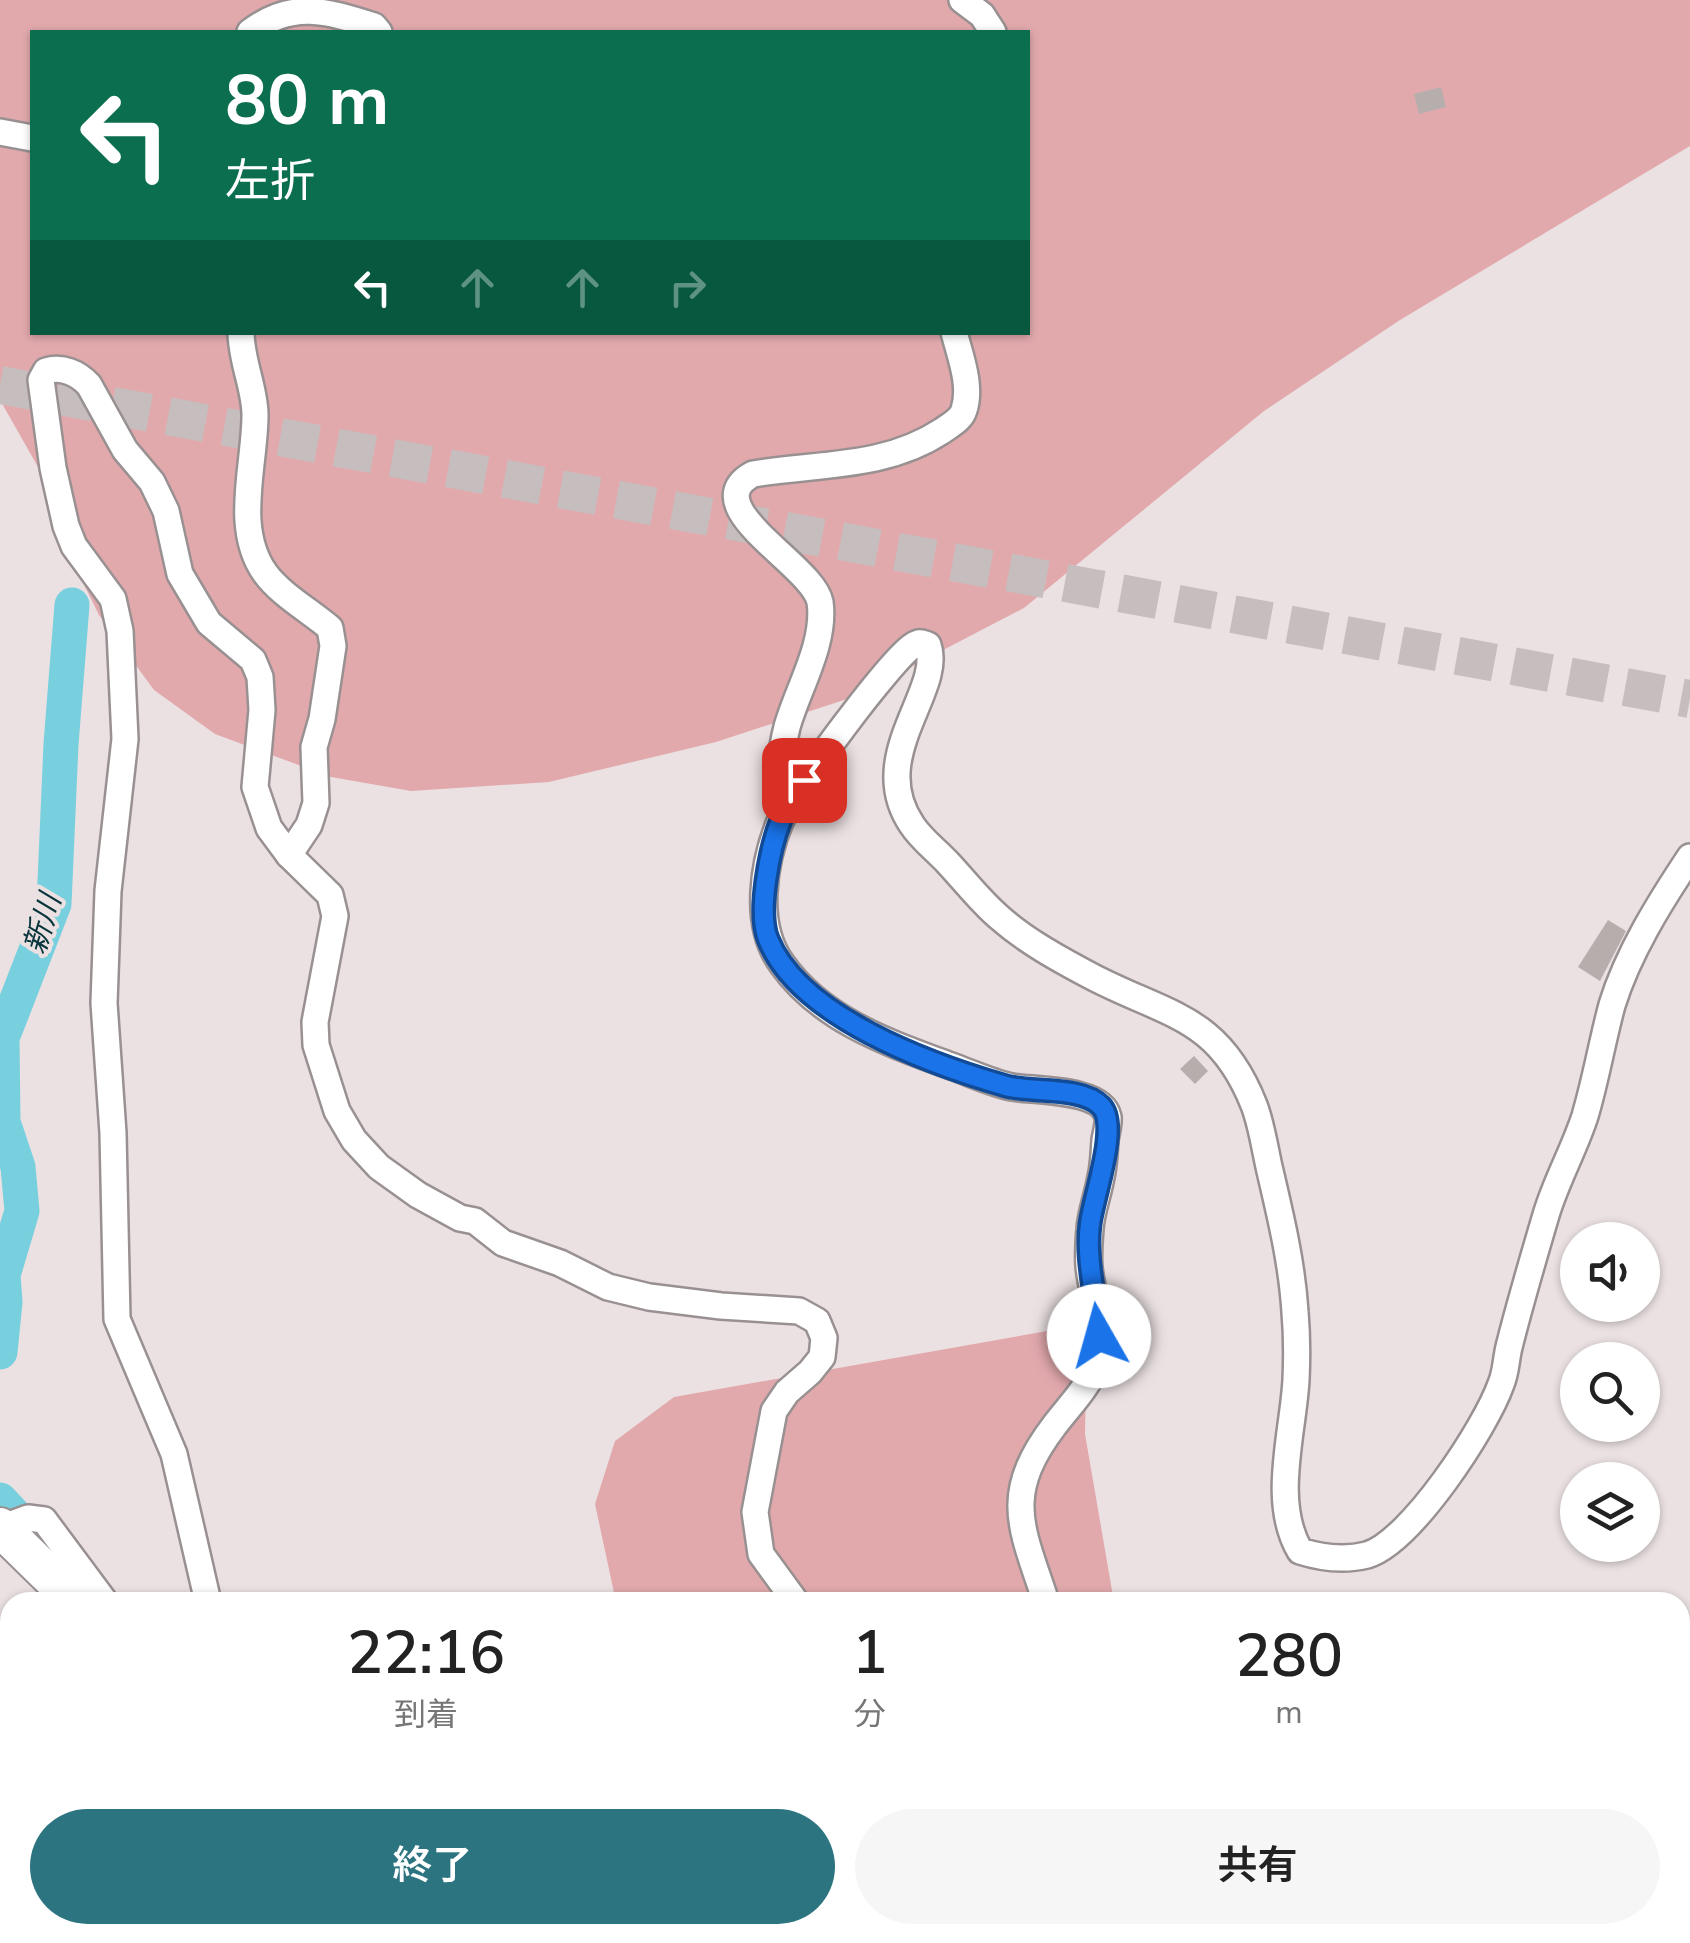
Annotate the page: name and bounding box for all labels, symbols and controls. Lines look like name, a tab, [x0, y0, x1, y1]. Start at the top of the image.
text: 80 m	[225, 53, 389, 149]
icon: left	[60, 70, 190, 200]
text: 左折	[225, 151, 315, 212]
icon: left	[345, 260, 400, 315]
icon: ahead	[450, 260, 505, 315]
icon: ahead	[555, 260, 610, 315]
icon: right	[660, 260, 715, 315]
pin	[762, 738, 847, 823]
icon: arrive	[777, 753, 832, 808]
water label: 新川	[15, 886, 72, 959]
map controls	[1560, 1222, 1660, 1562]
button: sound	[1560, 1222, 1660, 1322]
position arrow	[1047, 1284, 1151, 1388]
button: search	[1560, 1342, 1660, 1442]
button: layers	[1560, 1462, 1660, 1562]
text: 22:16	[347, 1612, 505, 1694]
text: 1	[852, 1612, 888, 1694]
text: 280	[1235, 1615, 1343, 1697]
text: m	[1275, 1691, 1303, 1734]
text: 到着	[394, 1693, 458, 1736]
text: 分	[854, 1693, 886, 1736]
button: 終了	[30, 1809, 835, 1924]
button: 共有	[855, 1809, 1660, 1924]

